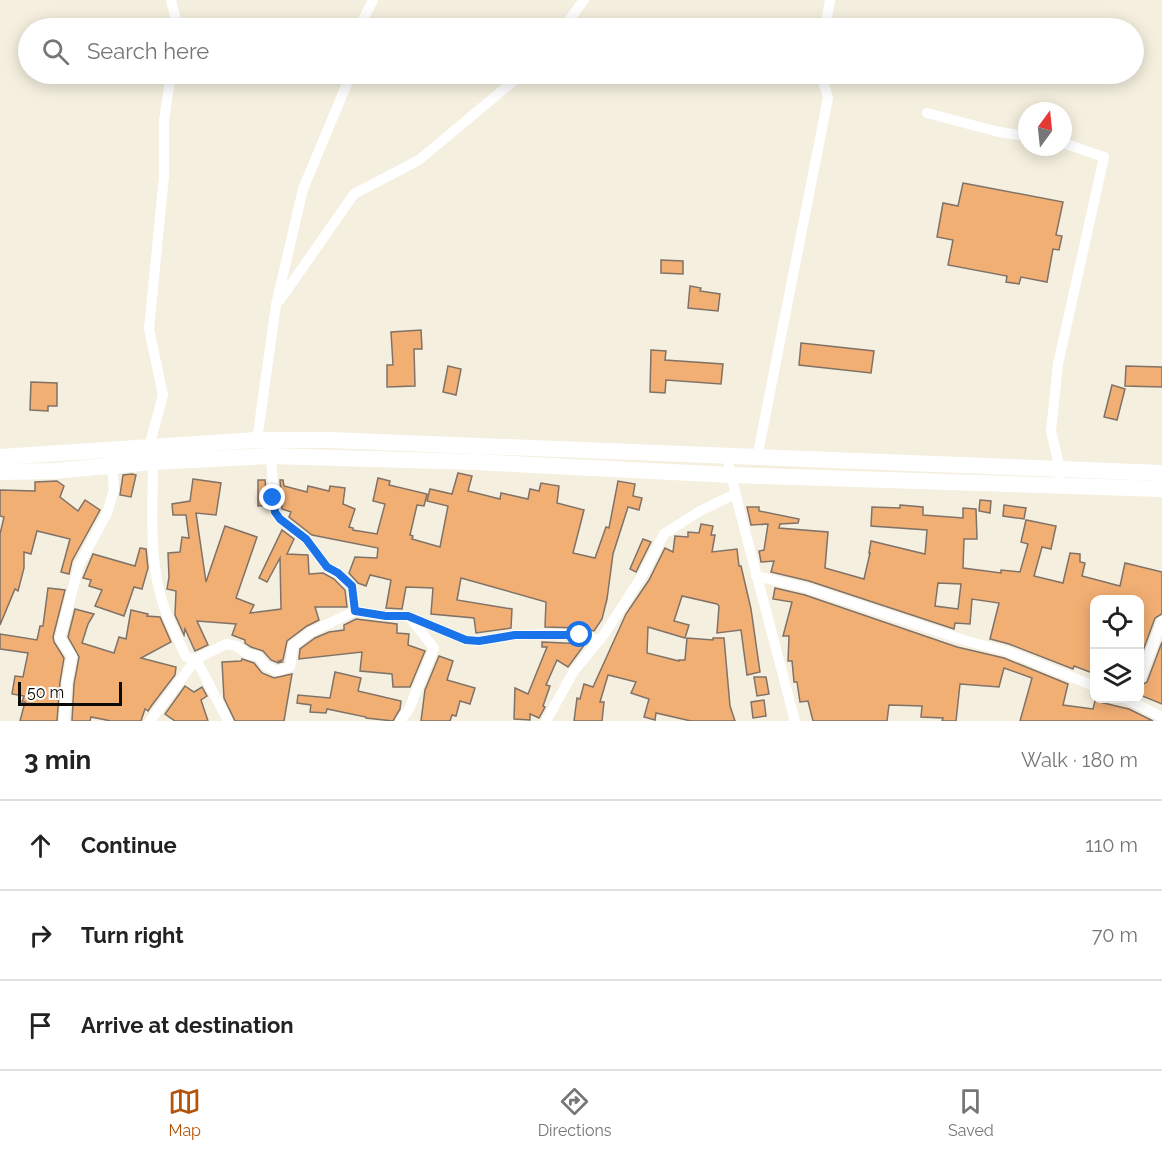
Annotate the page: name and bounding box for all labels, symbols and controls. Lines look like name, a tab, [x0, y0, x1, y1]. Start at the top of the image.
search box	[18, 18, 1144, 84]
icon: search	[39, 35, 72, 68]
text: Search here	[87, 38, 209, 64]
north arrow	[1018, 102, 1072, 156]
route end	[259, 484, 285, 510]
map controls	[1090, 595, 1144, 703]
button: locate	[1090, 595, 1144, 649]
route start	[566, 621, 592, 647]
button: layers	[1090, 649, 1144, 703]
scale bar	[18, 679, 122, 706]
text: 50 m	[27, 683, 64, 702]
text: 3 min	[24, 745, 91, 775]
text: Walk · 180 m	[1021, 748, 1138, 772]
icon: ahead	[24, 829, 57, 862]
text: Continue	[81, 832, 177, 858]
text: 110 m	[1085, 833, 1138, 857]
icon: right	[24, 919, 57, 952]
text: Turn right	[81, 922, 184, 948]
text: 70 m	[1092, 923, 1138, 947]
icon: arrive	[24, 1009, 57, 1042]
text: Arrive at destination	[81, 1012, 294, 1038]
tab: Map	[168, 1085, 201, 1140]
tab: Directions	[538, 1085, 612, 1140]
tab: Saved	[948, 1085, 994, 1140]

